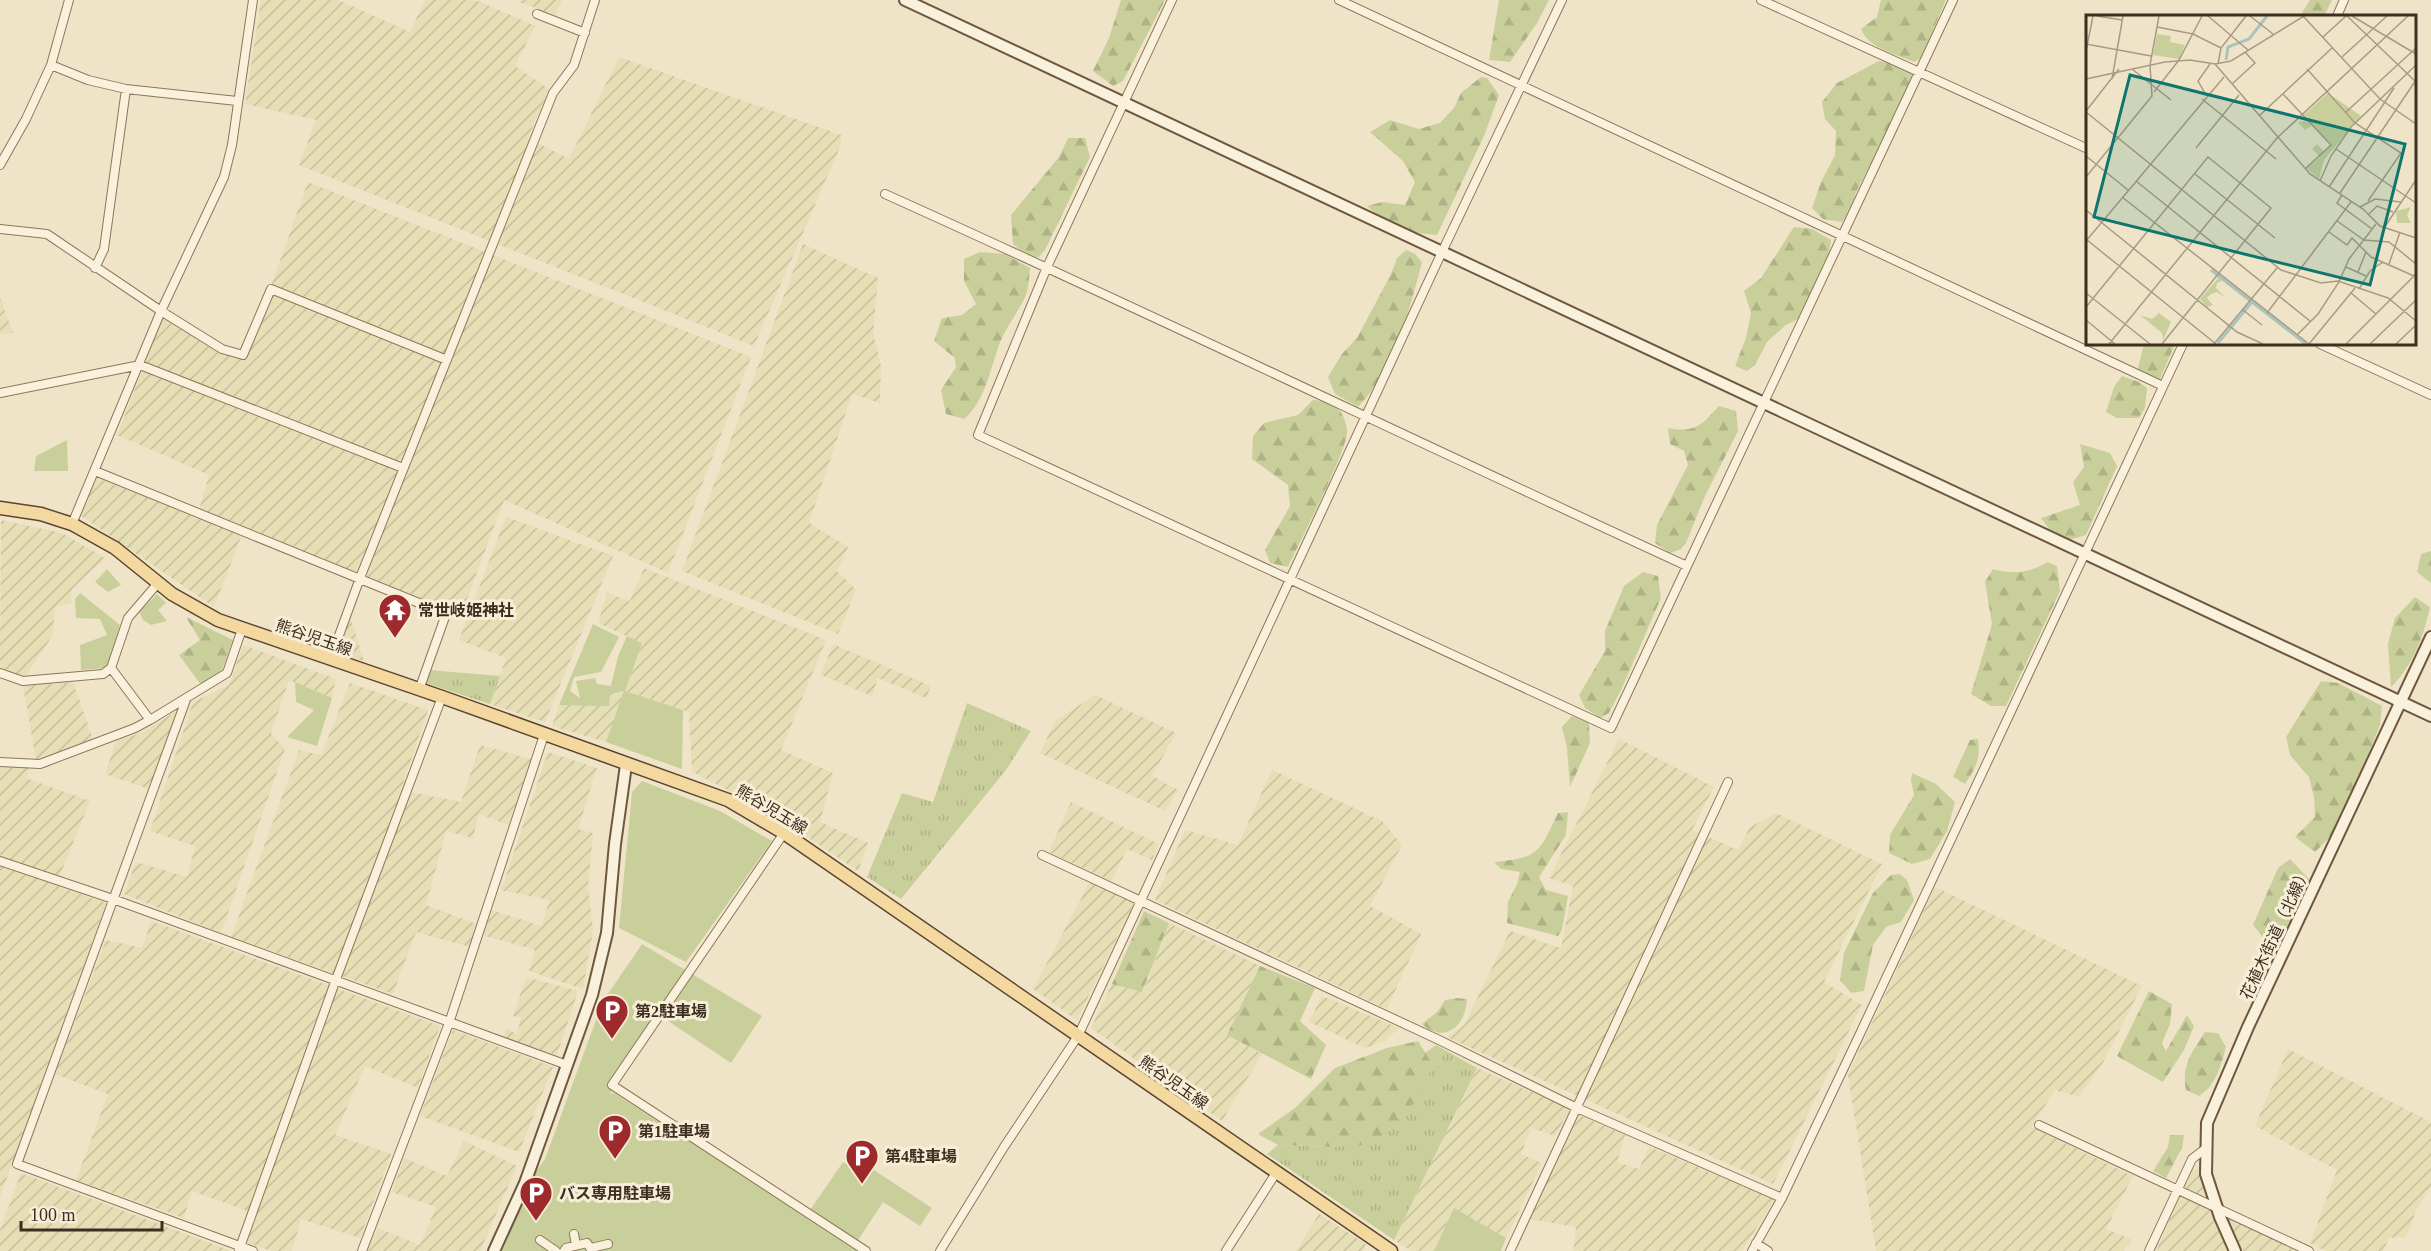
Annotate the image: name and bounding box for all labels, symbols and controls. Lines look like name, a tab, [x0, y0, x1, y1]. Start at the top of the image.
inset map	[2086, 15, 2416, 345]
temple icon: 常世岐姫神社	[377, 592, 413, 639]
place label: 常世岐姫神社	[418, 601, 514, 619]
street label: 熊谷児玉線	[273, 616, 354, 659]
street label: 熊谷児玉線	[733, 782, 810, 837]
street label: 花植木街道（北線）	[2237, 864, 2314, 1002]
parking icon: 第2駐車場	[594, 993, 630, 1040]
place label: 第2駐車場	[635, 1003, 707, 1020]
street label: 熊谷児玉線	[1136, 1052, 1211, 1112]
parking icon: 第1駐車場	[597, 1113, 633, 1160]
place label: 第1駐車場	[638, 1123, 710, 1140]
parking icon: 第4駐車場	[844, 1138, 880, 1185]
place label: 第4駐車場	[885, 1148, 957, 1165]
parking icon: バス専用駐車場	[518, 1175, 554, 1222]
place label: バス専用駐車場	[559, 1185, 671, 1202]
scale bar	[21, 1194, 162, 1232]
text: 100 m	[30, 1205, 76, 1225]

